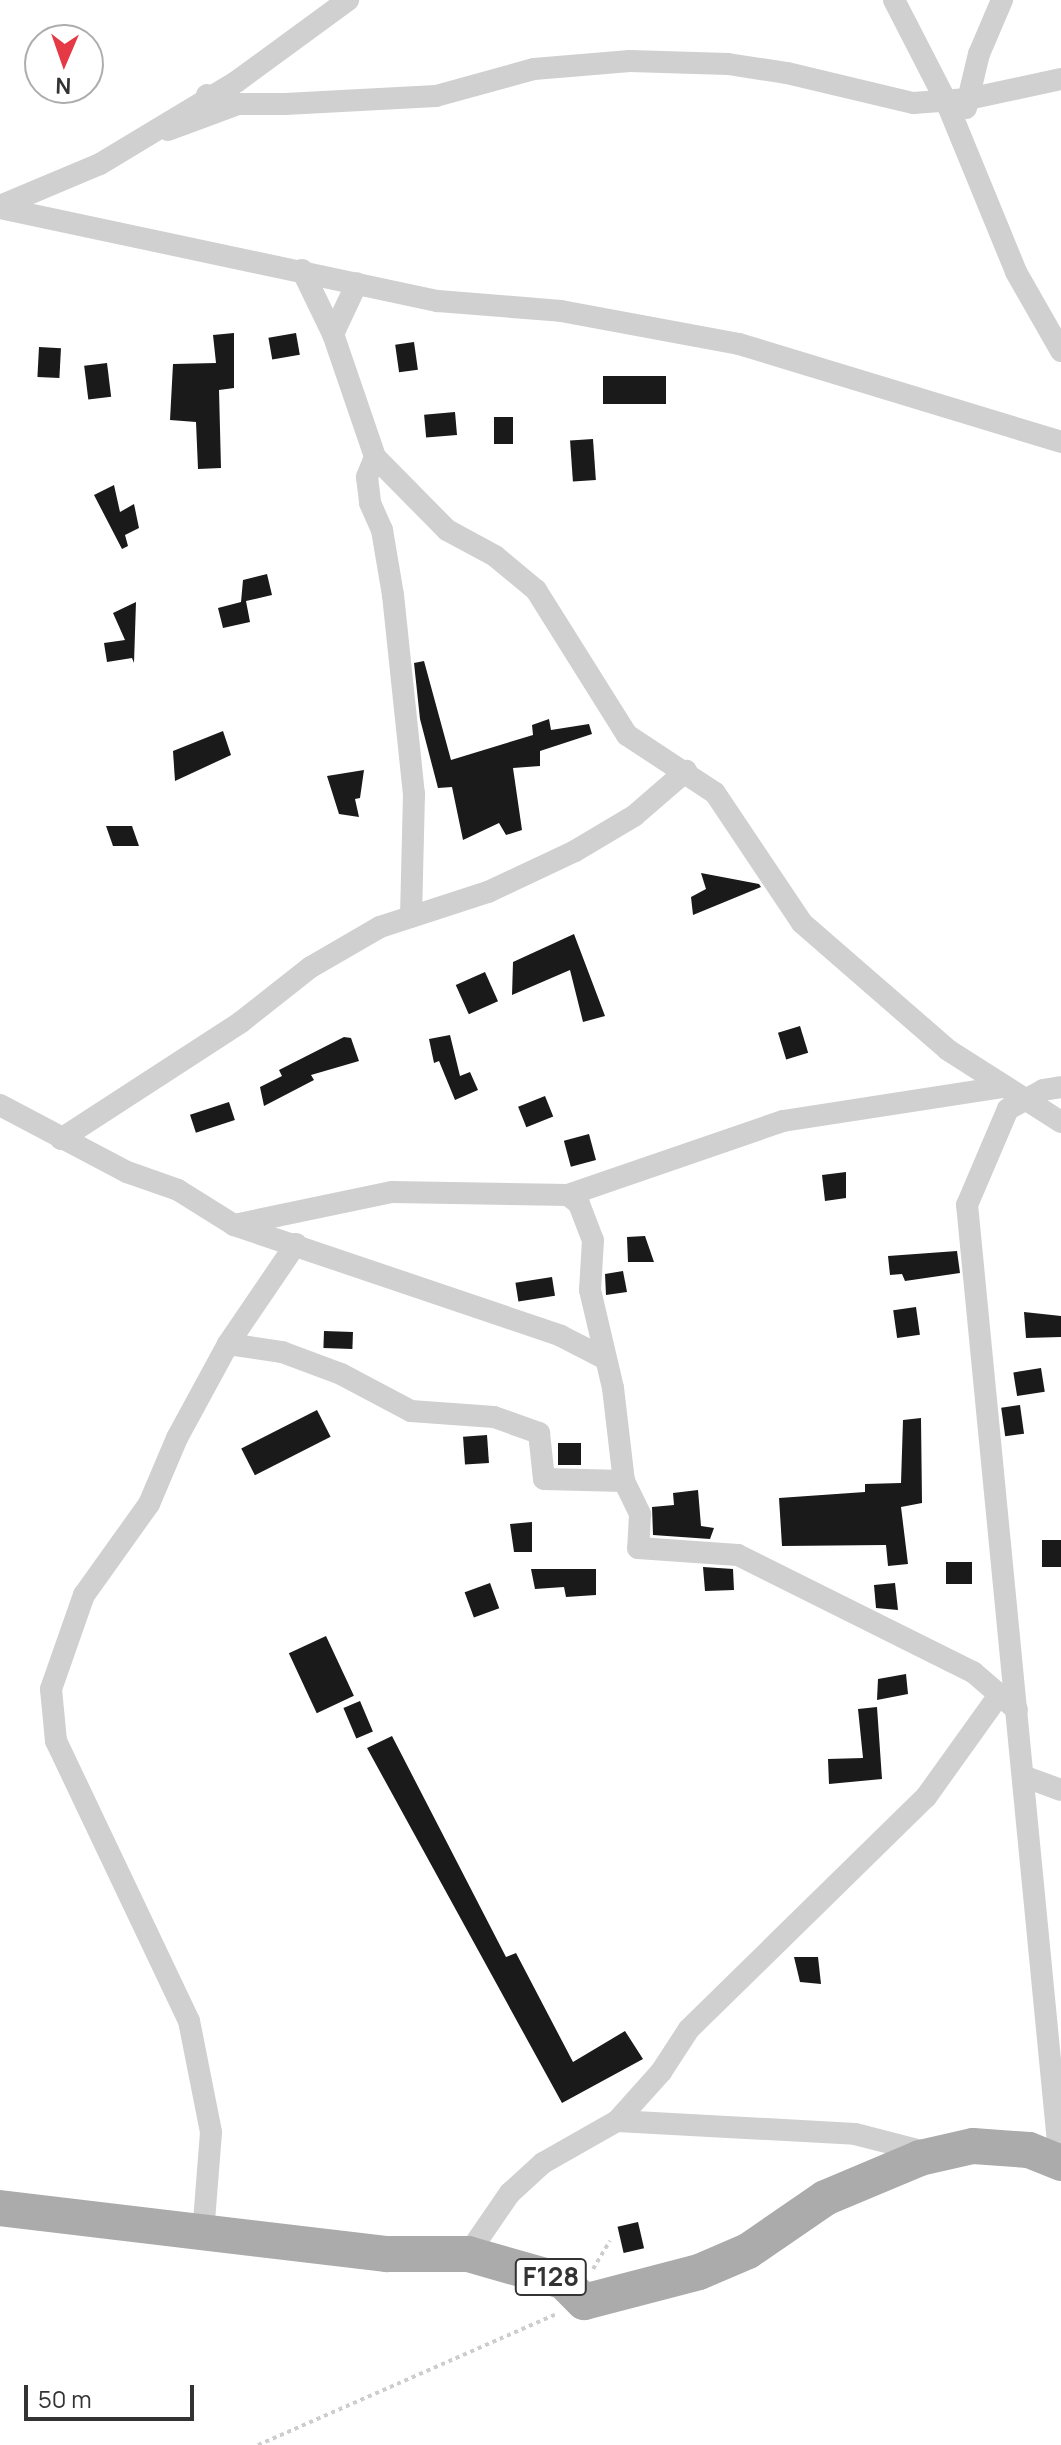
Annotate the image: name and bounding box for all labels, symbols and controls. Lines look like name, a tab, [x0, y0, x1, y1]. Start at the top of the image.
north arrow	[24, 24, 104, 104]
text: N	[55, 71, 72, 101]
road number: F128	[513, 2255, 589, 2299]
scale bar	[28, 2369, 198, 2419]
text: 50 m	[38, 2382, 92, 2415]

